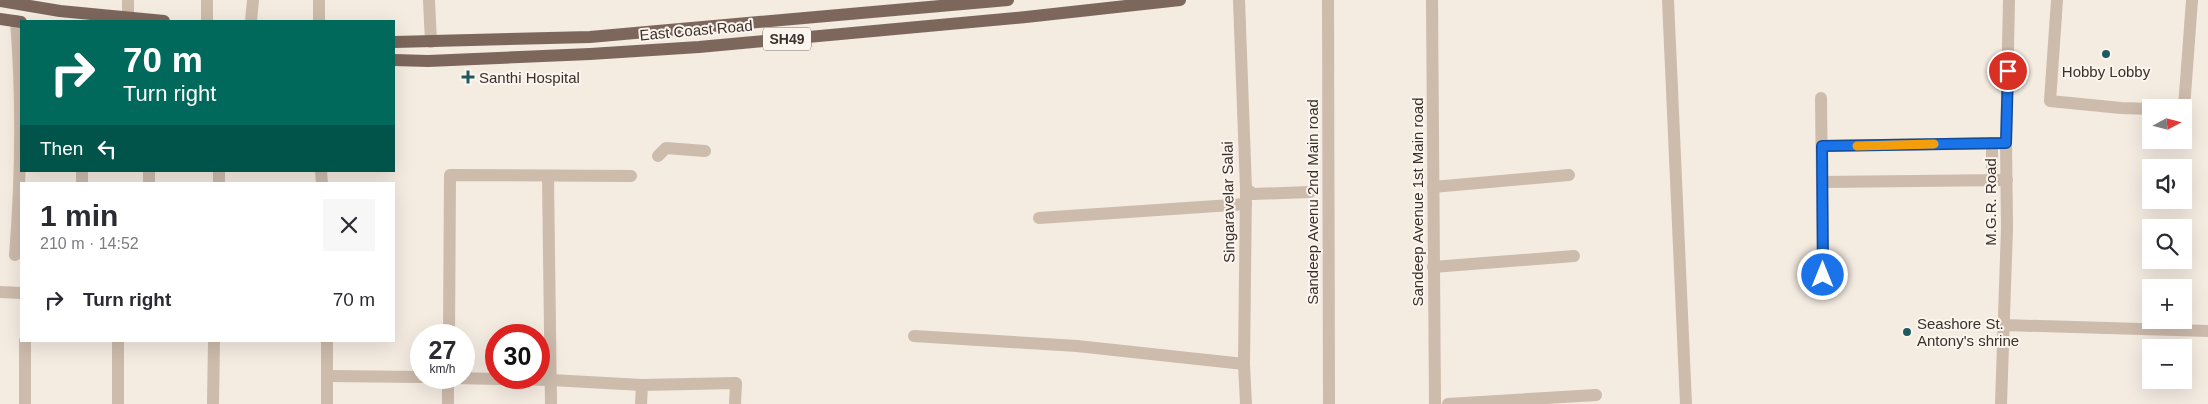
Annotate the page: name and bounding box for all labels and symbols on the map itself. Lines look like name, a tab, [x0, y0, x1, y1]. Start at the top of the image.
street label: East Coast Road	[639, 17, 753, 43]
road number: SH49	[763, 28, 811, 50]
marker: Hobby Lobby	[2100, 48, 2112, 60]
pin	[1987, 50, 2029, 92]
place label: Hobby Lobby	[2062, 63, 2151, 80]
place label: Santhi Hospital	[479, 69, 580, 86]
marker: Santhi Hospital	[461, 70, 475, 84]
street label: Sandeep Avenue 1st Main road	[1409, 97, 1426, 307]
street label: Sandeep Avenu 2nd Main road	[1304, 99, 1321, 305]
north arrow	[2142, 99, 2192, 149]
street label: Singaravelar Salai	[1218, 141, 1238, 263]
street label: M.G.R. Road	[1982, 158, 1999, 246]
position arrow	[1796, 248, 1848, 300]
place label: Seashore St. Antony's shrine	[1917, 315, 2019, 349]
speed limit sign: 30	[485, 324, 550, 389]
marker: Seashore St. Antony's shrine	[1901, 326, 1913, 338]

